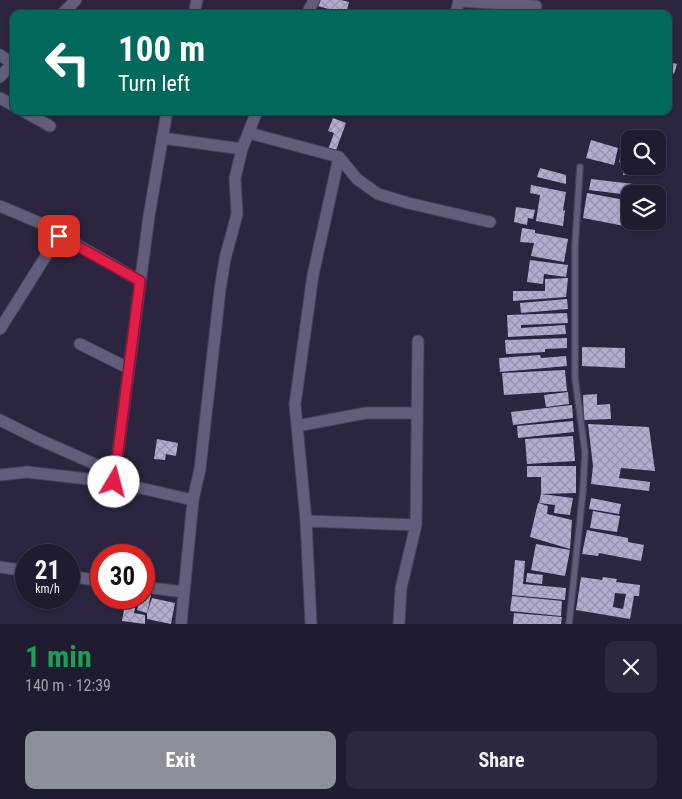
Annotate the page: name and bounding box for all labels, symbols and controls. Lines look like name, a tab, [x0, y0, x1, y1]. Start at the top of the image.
text: 100 m	[118, 29, 205, 70]
icon: left	[35, 30, 100, 95]
text: Turn left	[118, 71, 190, 96]
map controls	[621, 130, 666, 230]
button: search	[621, 130, 666, 175]
button: layers	[621, 185, 666, 230]
pin	[38, 215, 80, 257]
icon: arrive	[45, 222, 73, 250]
position arrow	[87, 455, 139, 507]
speed limit sign: 30	[90, 544, 155, 609]
text: 21	[35, 556, 60, 585]
text: km/h	[35, 582, 60, 596]
text: 1 min	[25, 639, 92, 674]
button: close	[605, 641, 657, 693]
text: 140 m · 12:39	[25, 676, 111, 695]
button: Exit	[25, 731, 336, 789]
button: Share	[346, 731, 657, 789]

